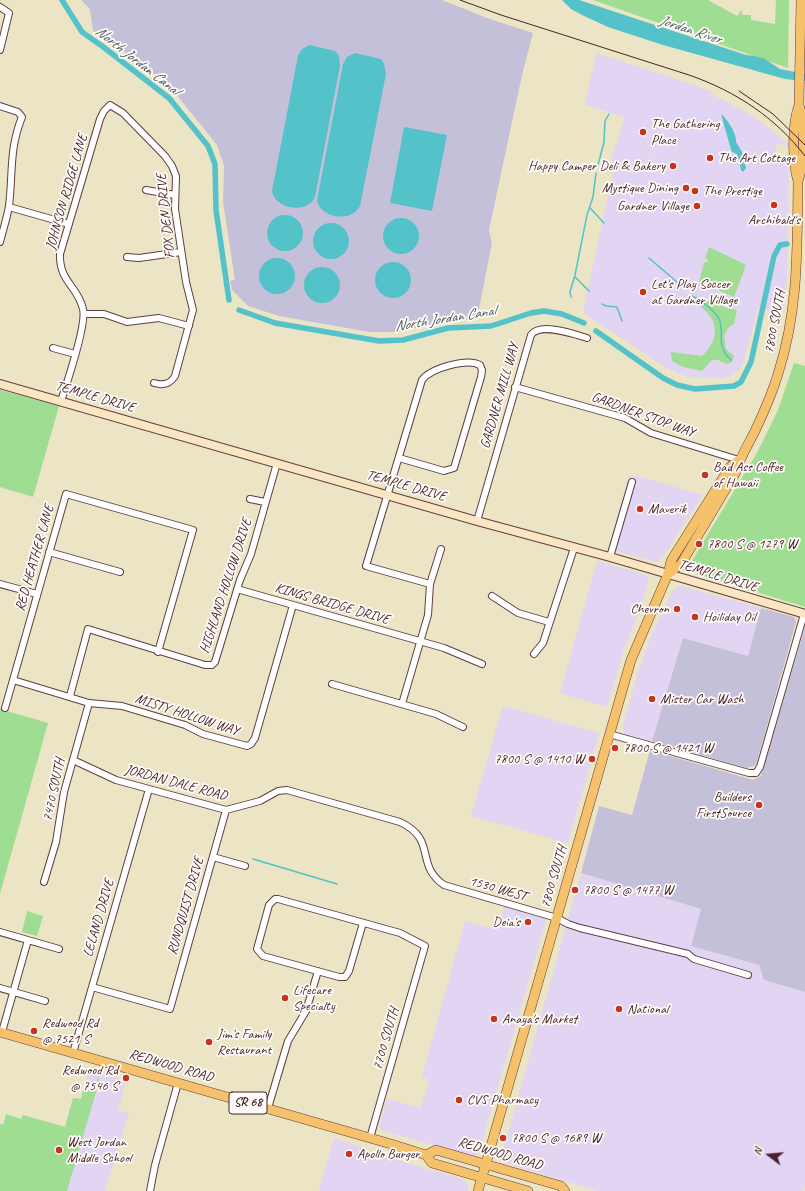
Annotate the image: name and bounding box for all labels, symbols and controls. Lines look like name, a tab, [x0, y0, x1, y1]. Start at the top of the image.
water label: Jordan River	[657, 12, 723, 48]
water label: North Jordan Canal	[91, 23, 183, 99]
place label: The Gathering Place	[651, 116, 720, 148]
marker: The Gathering Place	[638, 127, 648, 137]
street label: JOHNSON RIDGE LANE	[42, 132, 92, 252]
place label: The Art Cottage	[718, 150, 795, 166]
marker: The Art Cottage	[705, 153, 715, 163]
place label: Happy Camper Deli & Bakery	[528, 158, 665, 174]
marker: Happy Camper Deli & Bakery	[668, 161, 678, 171]
street label: FOX DEN DRIVE	[153, 173, 179, 259]
place label: Mystique Dining	[602, 180, 678, 196]
marker: Mystique Dining	[681, 183, 691, 193]
place label: The Prestige	[703, 183, 762, 199]
marker: The Prestige	[690, 186, 700, 196]
place label: Gardner Village	[617, 198, 689, 214]
marker: Archibald's	[769, 200, 779, 210]
marker: Gardner Village	[692, 201, 702, 211]
place label: Archibald's	[748, 212, 800, 228]
place label: Let's Play Soccer at Gardner Village	[651, 276, 737, 308]
marker: Let's Play Soccer at Gardner Village	[638, 287, 648, 297]
street label: 7800 SOUTH	[761, 289, 789, 355]
water label: North Jordan Canal	[393, 302, 497, 336]
street label: GARDNER MILL WAY	[477, 341, 523, 451]
street label: TEMPLE DRIVE	[53, 378, 137, 416]
street label: GARDNER STOP WAY	[589, 389, 697, 441]
place label: Bad Ass Coffee of Hawaii	[713, 459, 783, 492]
street label: TEMPLE DRIVE	[364, 467, 448, 505]
marker: Bad Ass Coffee of Hawaii	[700, 470, 710, 480]
place label: Maverik	[648, 501, 686, 517]
street label: RED HEATHER LANE	[12, 503, 58, 613]
marker: Maverik	[635, 504, 645, 514]
street label: HIGHLAND HOLLOW DRIVE	[196, 516, 256, 656]
place label: 7800 S @ 1279 W	[707, 536, 797, 552]
marker: 7800 S @ 1279 W	[694, 539, 704, 549]
street label: TEMPLE DRIVE	[676, 556, 760, 596]
street label: KINGS BRIDGE DRIVE	[273, 580, 391, 628]
place label: Chevron	[630, 601, 669, 617]
marker: Chevron	[672, 604, 682, 614]
place label: Hoiliday Oil	[703, 609, 755, 625]
marker: Hoiliday Oil	[690, 612, 700, 622]
street label: MISTY HOLLOW WAY	[133, 690, 241, 740]
place label: Mister Car Wash	[660, 691, 744, 707]
marker: Mister Car Wash	[647, 694, 657, 704]
place label: 7800 S @ 1421 W	[623, 740, 713, 756]
marker: 7800 S @ 1421 W	[610, 743, 620, 753]
place label: 7800 S @ 1410 W	[494, 751, 584, 767]
marker: 7800 S @ 1410 W	[587, 754, 597, 764]
street label: 7470 SOUTH	[39, 757, 69, 823]
street label: JORDAN DALE ROAD	[123, 761, 229, 805]
place label: Builders FirstSource	[696, 789, 751, 822]
marker: Builders FirstSource	[754, 800, 764, 810]
street label: 7800 SOUTH	[537, 844, 571, 910]
street label: RUNDQUIST DRIVE	[164, 855, 208, 957]
street label: 1530 WEST	[467, 873, 529, 905]
street label: LELAND DRIVE	[80, 877, 118, 959]
place label: 7800 S @ 1477 W	[583, 882, 673, 898]
marker: 7800 S @ 1477 W	[570, 885, 580, 895]
place label: Deia's	[492, 914, 520, 930]
marker: Deia's	[523, 917, 533, 927]
place label: Lifecare Specialty	[293, 982, 335, 1014]
marker: Lifecare Specialty	[280, 993, 290, 1003]
place label: National	[627, 1001, 668, 1017]
marker: National	[614, 1004, 624, 1014]
street label: 7700 SOUTH	[369, 1006, 403, 1072]
place label: Anaya's Market	[502, 1011, 577, 1027]
marker: Anaya's Market	[489, 1014, 499, 1024]
place label: Redwood Rd @ 7521 S	[42, 1015, 98, 1048]
marker: Redwood Rd @ 7521 S	[29, 1026, 39, 1036]
place label: Jim's Family Restaurant	[217, 1026, 271, 1058]
marker: Jim's Family Restaurant	[204, 1037, 214, 1047]
street label: REDWOOD ROAD	[127, 1046, 215, 1086]
place label: Redwood Rd @ 7546 S	[62, 1062, 118, 1094]
marker: Redwood Rd @ 7546 S	[121, 1073, 131, 1083]
road number: SR 68	[229, 1092, 267, 1114]
place label: CVS Pharmacy	[467, 1092, 538, 1108]
marker: CVS Pharmacy	[454, 1095, 464, 1105]
place label: 7800 S @ 1689 W	[511, 1130, 601, 1146]
marker: 7800 S @ 1689 W	[498, 1133, 508, 1143]
place label: West Jordan Middle School	[67, 1134, 131, 1166]
street label: REDWOOD ROAD	[456, 1134, 544, 1174]
north arrow	[749, 1135, 789, 1175]
marker: West Jordan Middle School	[54, 1145, 64, 1155]
place label: Apollo Burger	[357, 1146, 419, 1162]
text: N	[750, 1146, 765, 1157]
marker: Apollo Burger	[344, 1149, 354, 1159]

